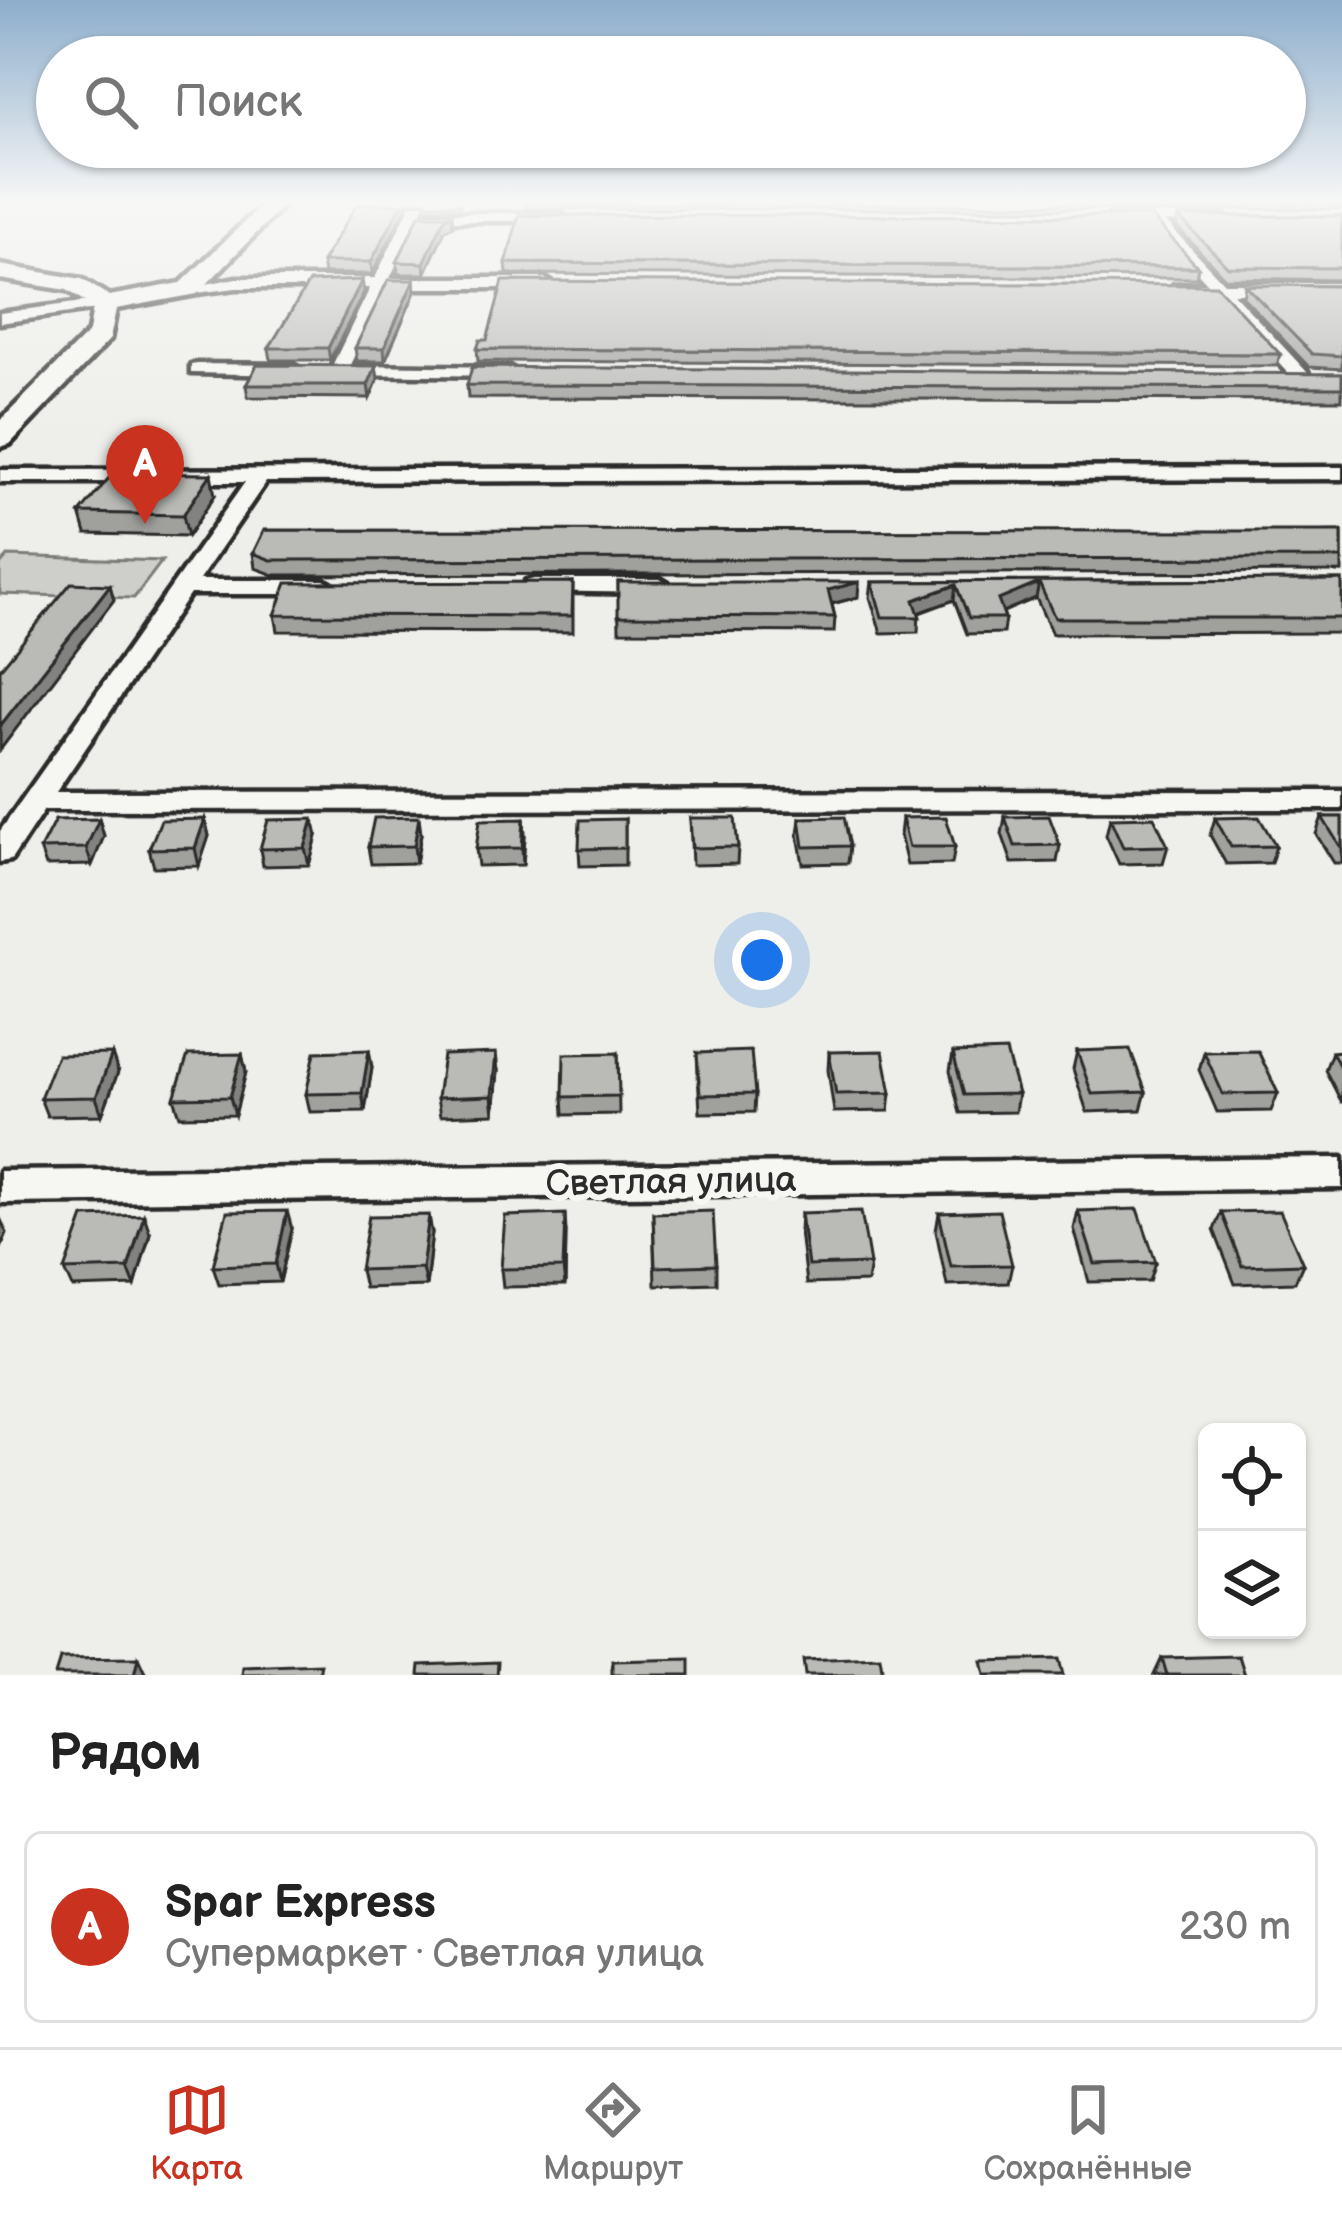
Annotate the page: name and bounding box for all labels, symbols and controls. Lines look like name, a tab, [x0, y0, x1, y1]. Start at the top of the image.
search box	[36, 36, 1306, 168]
icon: search	[78, 69, 144, 135]
text: Поиск	[174, 75, 302, 130]
pin: A	[106, 425, 184, 524]
your location	[732, 930, 792, 990]
street label: Светлая улица	[545, 1159, 797, 1206]
map controls	[1198, 1423, 1306, 1639]
button: locate	[1198, 1423, 1306, 1531]
button: layers	[1198, 1531, 1306, 1639]
text: Рядом	[48, 1723, 202, 1784]
text: Spar Express	[165, 1876, 436, 1931]
text: A	[78, 1904, 102, 1951]
text: 230 m	[1179, 1904, 1291, 1951]
text: Супермаркет · Светлая улица	[165, 1931, 704, 1978]
tab: Карта	[150, 2077, 243, 2189]
tab: Маршрут	[543, 2077, 683, 2189]
tab: Сохранённые	[983, 2077, 1192, 2189]

